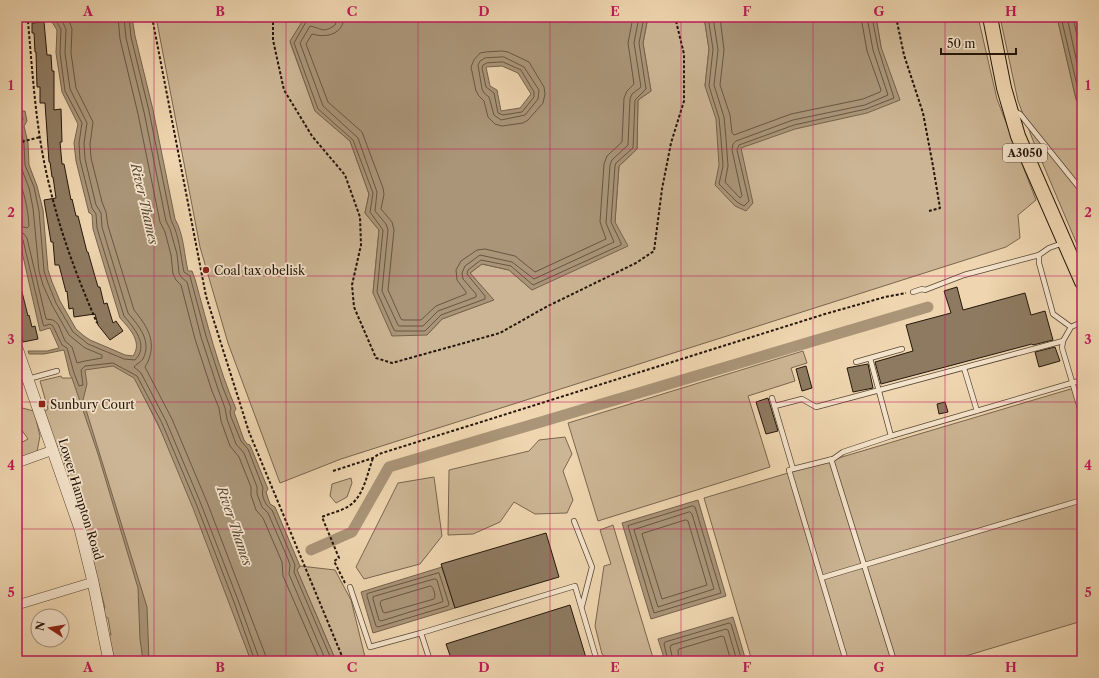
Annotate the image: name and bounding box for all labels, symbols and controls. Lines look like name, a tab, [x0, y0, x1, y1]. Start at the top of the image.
text: A	[82, 3, 94, 19]
text: B	[215, 3, 225, 19]
text: C	[347, 3, 357, 19]
text: D	[478, 3, 490, 19]
text: E	[610, 3, 620, 19]
text: F	[743, 3, 752, 19]
text: G	[873, 3, 885, 19]
text: H	[1005, 3, 1017, 19]
scale bar	[941, 30, 1016, 56]
text: 50 m	[947, 36, 976, 51]
text: 1	[8, 77, 14, 93]
text: 1	[1085, 77, 1091, 93]
road number: A3050	[1003, 144, 1047, 162]
water label: River Thames	[128, 161, 162, 247]
text: 2	[7, 204, 15, 220]
text: 2	[1084, 204, 1092, 220]
place label: Coal tax obelisk	[214, 263, 306, 278]
marker: Coal tax obelisk	[201, 265, 211, 275]
text: 3	[7, 331, 15, 347]
text: 3	[1084, 331, 1092, 347]
place label: Sunbury Court	[50, 397, 135, 412]
marker: Sunbury Court	[37, 399, 47, 409]
street label: Lower Hampton Road	[55, 436, 107, 562]
text: 4	[7, 457, 15, 473]
text: 4	[1084, 457, 1092, 473]
water label: River Thames	[214, 483, 256, 568]
text: 5	[7, 584, 15, 600]
text: 5	[1084, 584, 1092, 600]
north arrow	[30, 608, 70, 648]
text: N	[32, 619, 48, 632]
text: A	[82, 659, 94, 675]
text: B	[215, 659, 225, 675]
text: C	[347, 659, 357, 675]
text: D	[478, 659, 490, 675]
text: E	[610, 659, 620, 675]
text: F	[743, 659, 752, 675]
text: G	[873, 659, 885, 675]
text: H	[1005, 659, 1017, 675]

